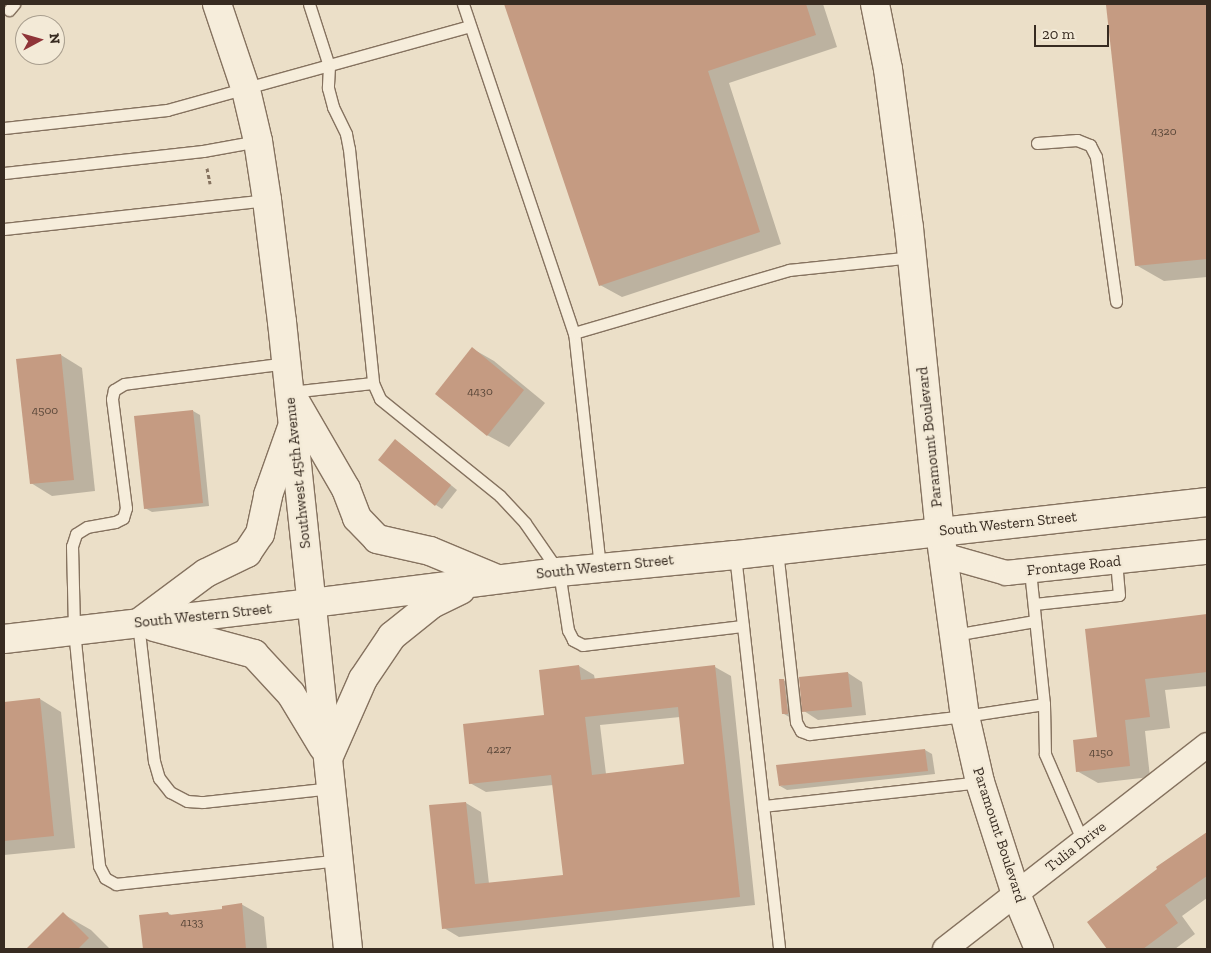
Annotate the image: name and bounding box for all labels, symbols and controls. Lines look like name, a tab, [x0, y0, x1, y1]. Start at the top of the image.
north arrow	[15, 15, 65, 65]
scale bar	[1036, 15, 1111, 47]
text: 20 m	[1042, 25, 1075, 43]
text: N	[45, 32, 63, 45]
house number: 4320	[1151, 125, 1177, 139]
street label: Paramount Boulevard	[914, 366, 946, 508]
house number: 4430	[467, 385, 493, 399]
street label: Southwest 45th Avenue	[281, 396, 315, 550]
house number: 4500	[32, 404, 58, 418]
street label: South Western Street	[938, 508, 1078, 540]
street label: South Western Street	[535, 551, 675, 583]
street label: Frontage Road	[1026, 552, 1122, 580]
street label: South Western Street	[133, 600, 273, 632]
house number: 4227	[487, 743, 511, 757]
house number: 4150	[1089, 746, 1113, 760]
street label: Paramount Boulevard	[969, 765, 1029, 905]
street label: Tulia Drive	[1042, 818, 1110, 876]
house number: 4133	[181, 916, 203, 930]

